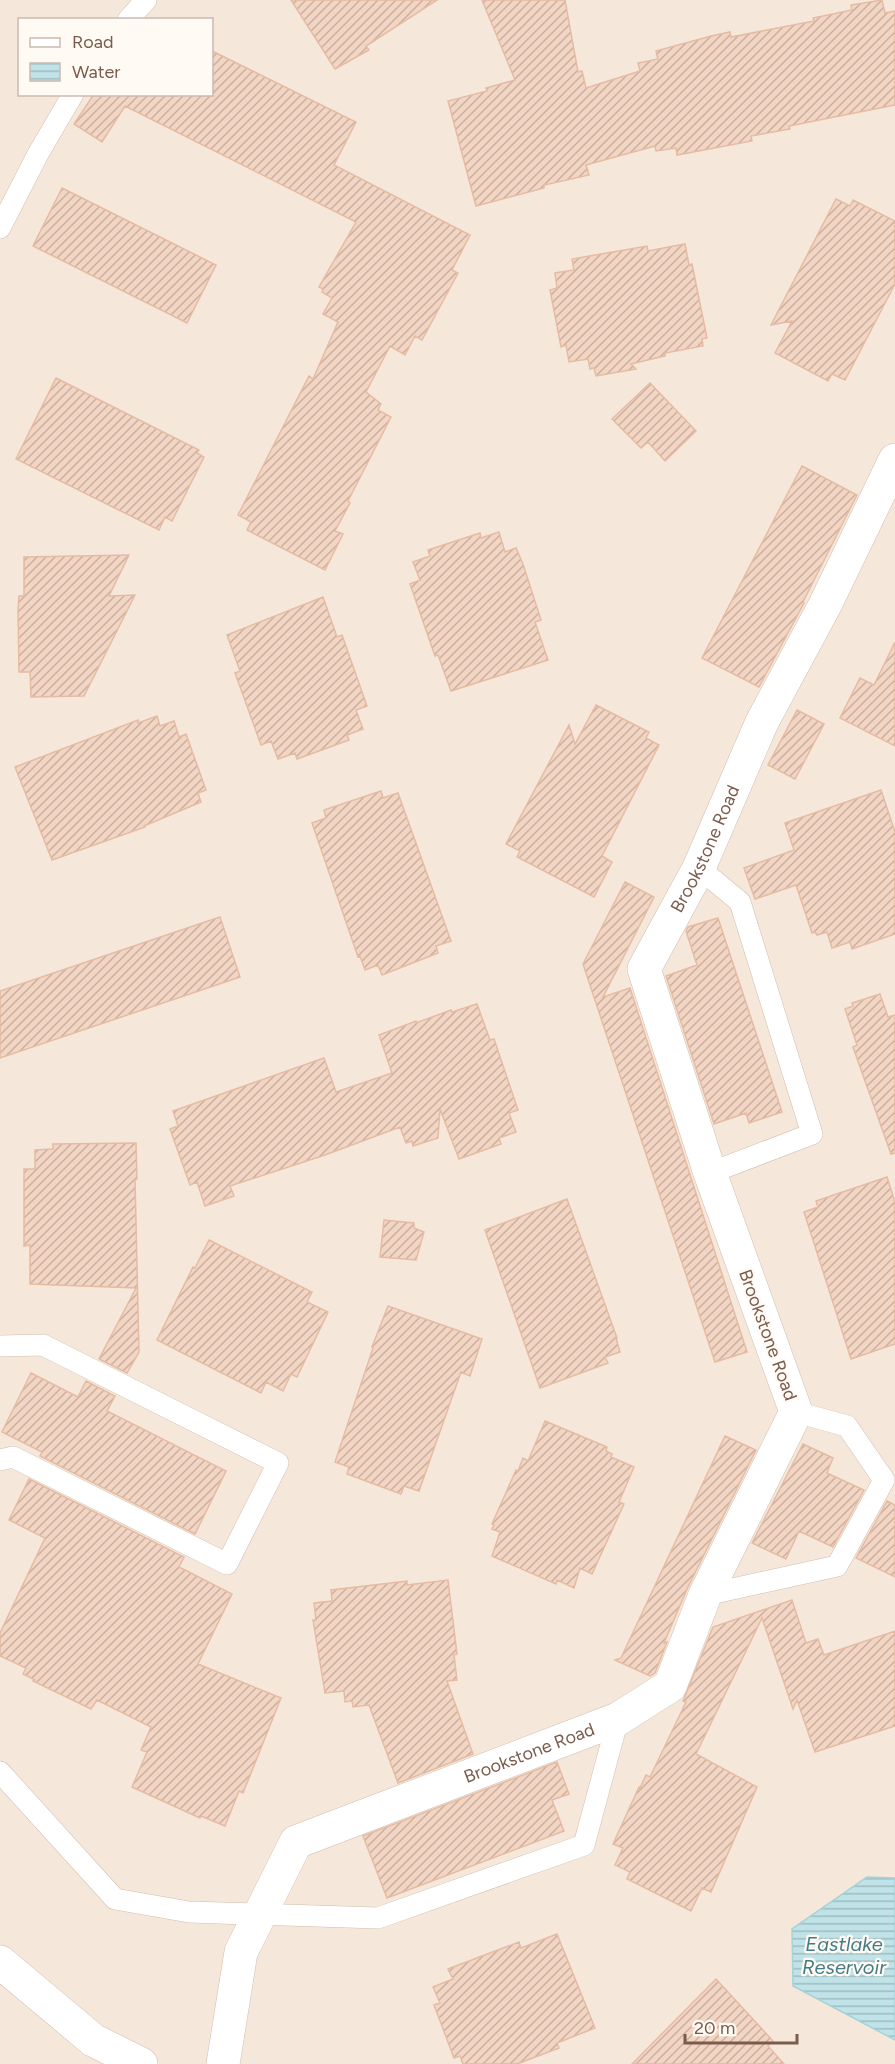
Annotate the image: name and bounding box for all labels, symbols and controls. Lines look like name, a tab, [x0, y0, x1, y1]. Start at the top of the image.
legend	[18, 18, 213, 96]
text: Road	[72, 31, 113, 53]
text: Water	[72, 61, 120, 83]
street label: Brookstone Road	[666, 782, 744, 916]
street label: Brookstone Road	[734, 1266, 802, 1404]
street label: Brookstone Road	[461, 1718, 598, 1788]
water label: Eastlake Reservoir	[802, 1932, 887, 1979]
scale bar	[685, 2007, 798, 2045]
text: 20 m	[694, 2017, 735, 2039]

